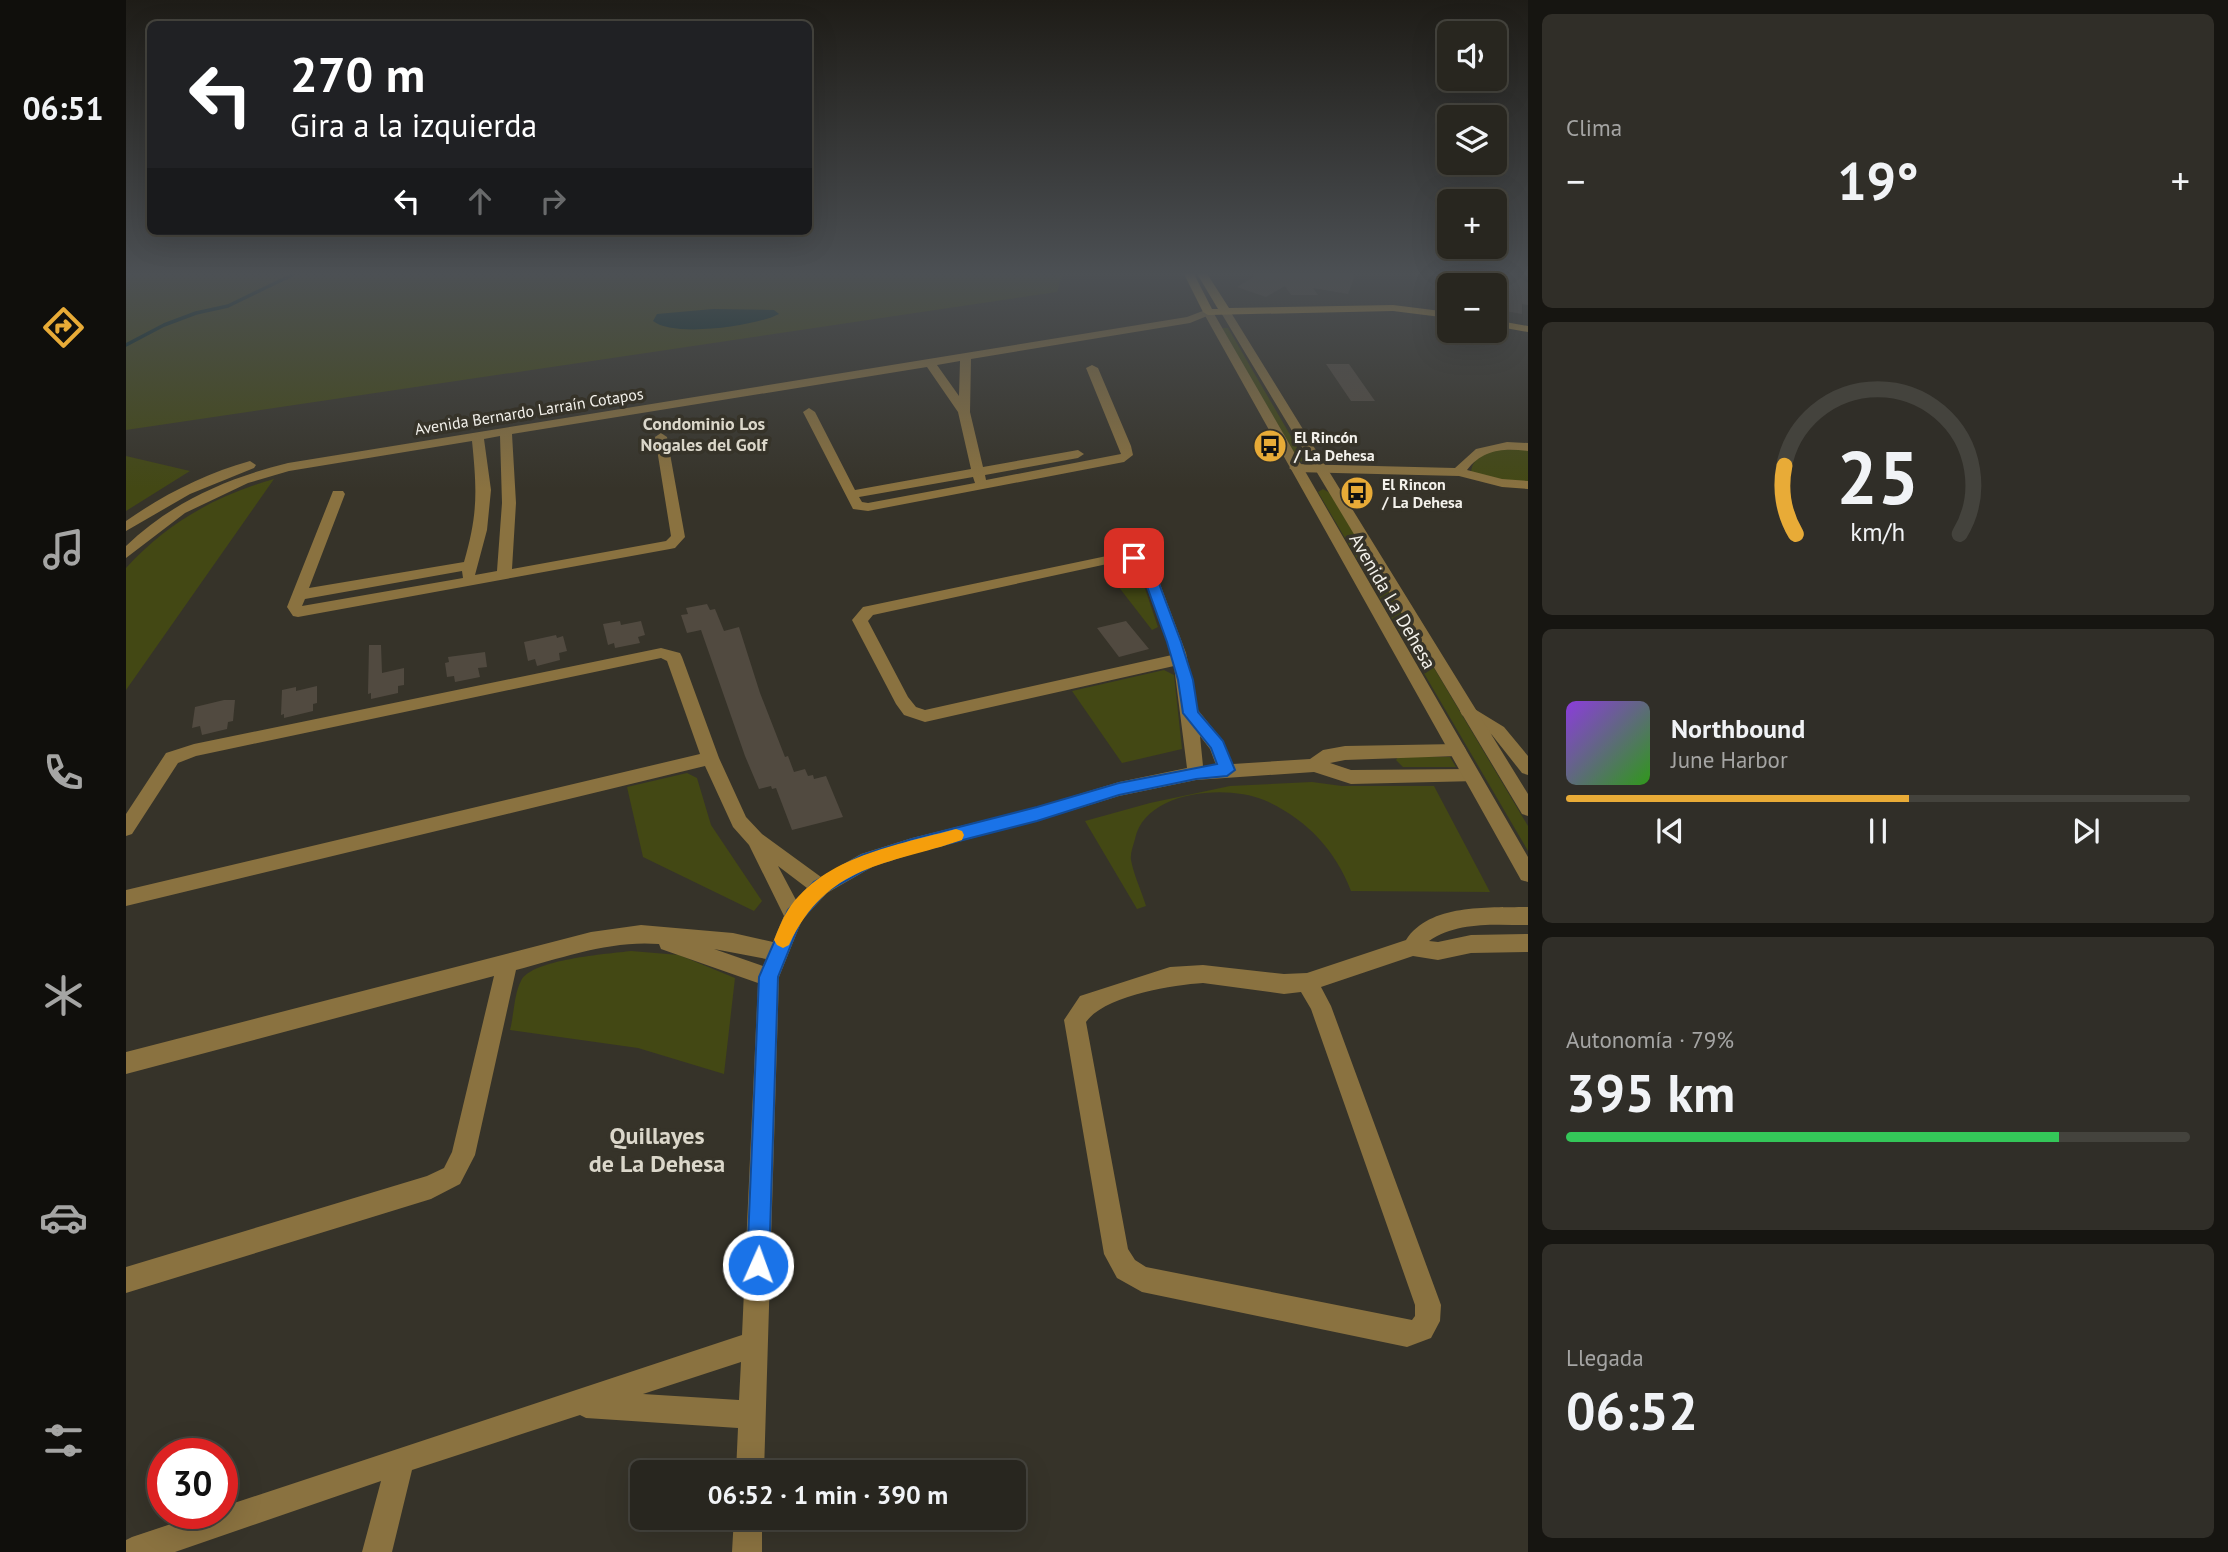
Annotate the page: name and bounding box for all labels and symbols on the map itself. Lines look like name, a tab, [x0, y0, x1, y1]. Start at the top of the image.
street label: Avenida Bernardo Larraín Cotapos	[413, 383, 645, 439]
district label: Condominio Los Nogales del Golf	[641, 412, 769, 456]
bus stop icon: El Rincón / La Dehesa	[1251, 427, 1289, 465]
place label: El Rincón / La Dehesa	[1293, 427, 1375, 465]
bus stop icon: El Rincon / La Dehesa	[1338, 474, 1376, 512]
place label: El Rincon / La Dehesa	[1381, 474, 1463, 512]
pin	[1104, 528, 1164, 588]
street label: Avenida La Dehesa	[1344, 529, 1442, 673]
district label: Quillayes de La Dehesa	[589, 1120, 725, 1179]
position arrow	[721, 1228, 795, 1302]
speed limit sign: 30	[147, 1438, 238, 1529]

